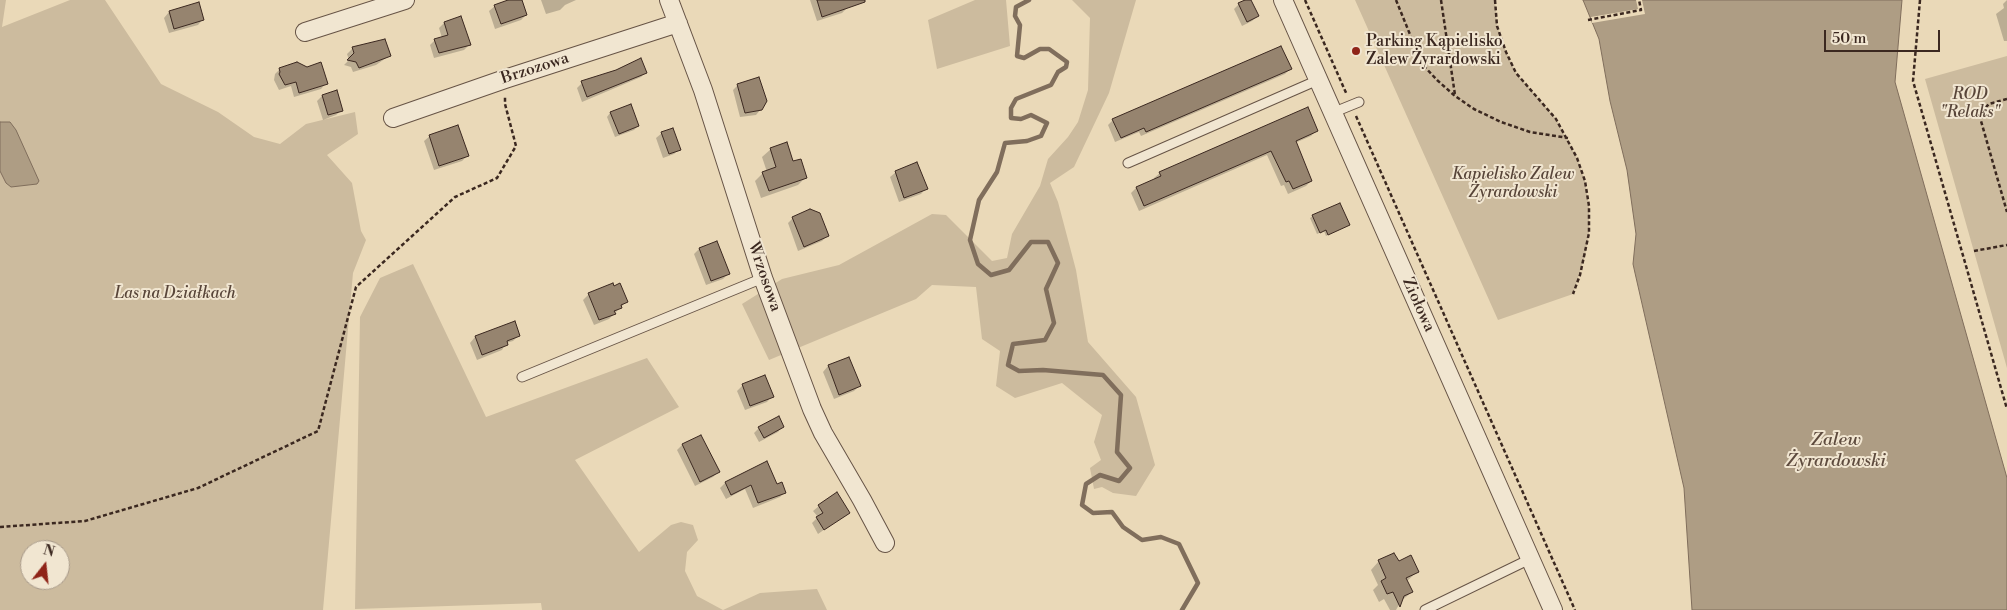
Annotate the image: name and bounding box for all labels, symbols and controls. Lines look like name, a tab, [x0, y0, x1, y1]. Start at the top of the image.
scale bar	[1827, 20, 1943, 52]
text: 50 m	[1832, 29, 1866, 48]
place label: Parking Kąpielisko Zalew Żyrardowski	[1366, 32, 1503, 70]
marker: Parking Kąpielisko Zalew Żyrardowski	[1350, 45, 1362, 57]
street label: Brzozowa	[499, 49, 571, 89]
park label: ROD "Relaks"	[1940, 85, 2000, 123]
park label: Kapielisko Zalew Żyrardowski	[1452, 165, 1574, 203]
street label: Wrzosowa	[743, 240, 785, 314]
street label: Ziołowa	[1398, 275, 1438, 335]
park label: Las na Działkach	[114, 284, 236, 304]
water label: Zalew Żyrardowski	[1786, 430, 1886, 472]
north arrow	[20, 540, 70, 590]
text: N	[41, 541, 57, 562]

